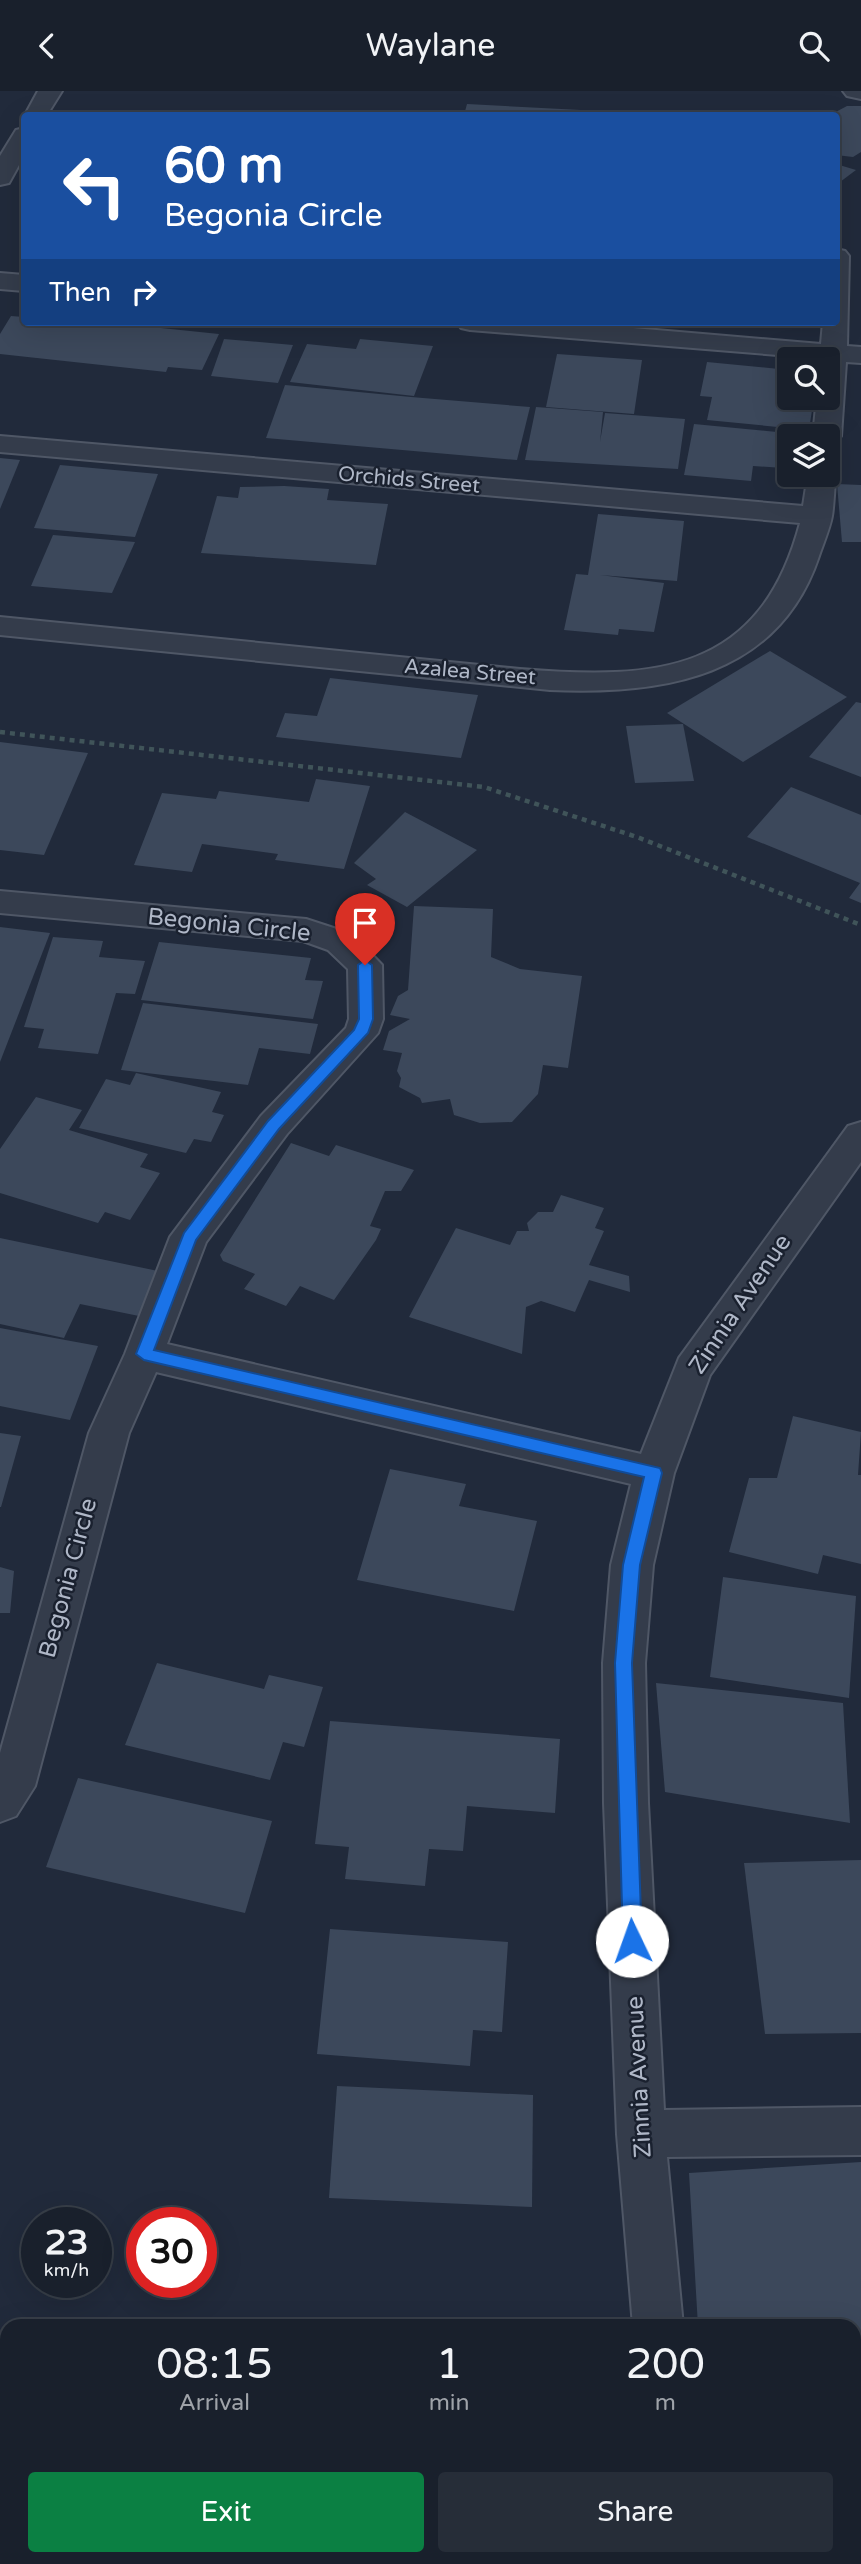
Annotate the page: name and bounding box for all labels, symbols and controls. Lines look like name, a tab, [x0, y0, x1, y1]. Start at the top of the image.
icon: back	[28, 27, 66, 65]
text: Waylane	[366, 27, 495, 65]
icon: search	[795, 27, 833, 65]
text: 60 m	[164, 137, 283, 196]
icon: left	[49, 140, 140, 231]
text: Begonia Circle	[164, 197, 383, 235]
icon: right	[125, 273, 163, 311]
text: Then	[49, 277, 111, 308]
map controls	[777, 347, 840, 487]
button: search	[777, 347, 840, 410]
button: layers	[777, 424, 840, 487]
street label: Orchids Street	[337, 461, 481, 499]
street label: Azalea Street	[403, 654, 537, 690]
pin	[335, 893, 395, 965]
street label: Begonia Circle	[146, 902, 312, 948]
icon: arrive	[346, 904, 384, 942]
street label: Zinnia Avenue	[683, 1229, 797, 1379]
street label: Begonia Circle	[33, 1495, 103, 1661]
position arrow	[595, 1904, 669, 1978]
street label: Zinnia Avenue	[620, 1995, 658, 2159]
speed limit sign: 30	[126, 2207, 217, 2298]
text: 23	[45, 2222, 88, 2264]
text: km/h	[44, 2259, 89, 2281]
text: 08:15	[156, 2339, 273, 2390]
text: 1	[436, 2339, 462, 2390]
text: 200	[626, 2339, 705, 2390]
text: Arrival	[179, 2389, 250, 2417]
text: min	[429, 2389, 470, 2417]
text: m	[655, 2389, 676, 2417]
button: Exit	[28, 2472, 424, 2552]
button: Share	[438, 2472, 833, 2552]

